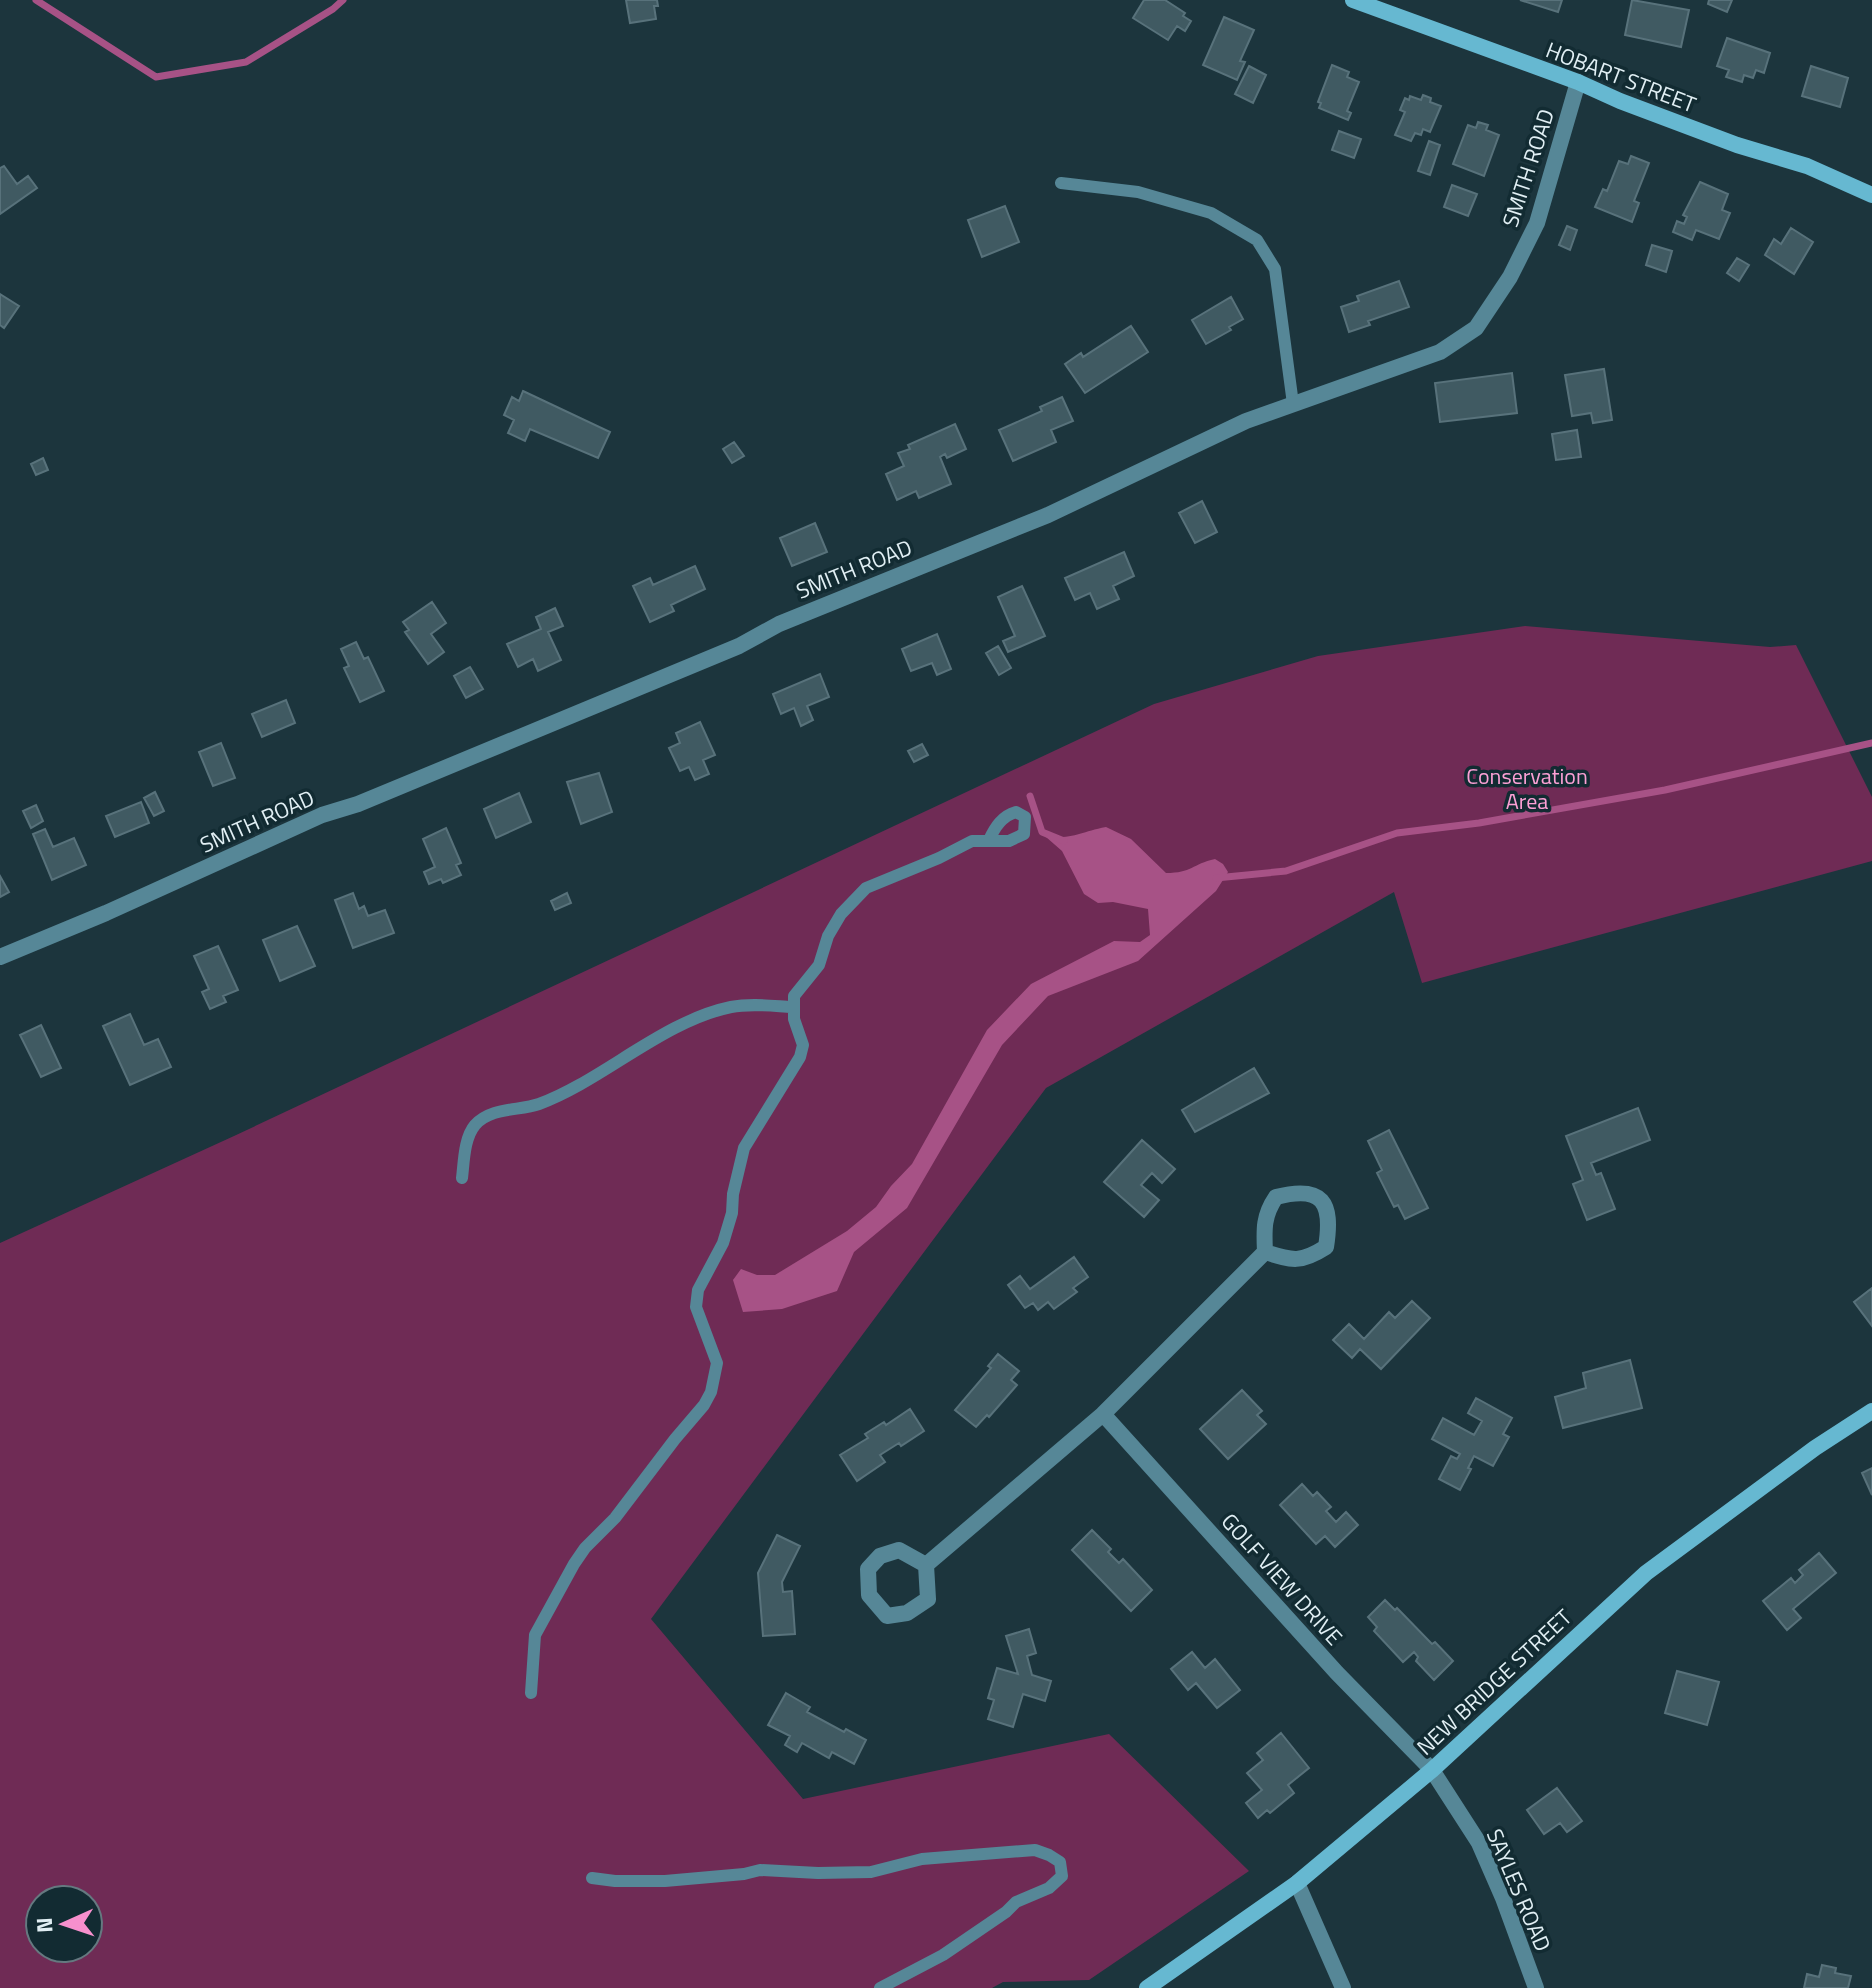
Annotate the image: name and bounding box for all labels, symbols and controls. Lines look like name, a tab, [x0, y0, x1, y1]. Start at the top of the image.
street label: HOBART STREET	[1541, 33, 1701, 121]
street label: SMITH ROAD	[1493, 105, 1563, 231]
street label: SMITH ROAD	[791, 530, 917, 608]
park label: Conservation Area	[1466, 759, 1588, 818]
street label: SMITH ROAD	[194, 781, 320, 861]
street label: GOLF VIEW DRIVE	[1213, 1505, 1351, 1653]
street label: NEW BRIDGE STREET	[1409, 1601, 1580, 1763]
street label: SAYLES ROAD	[1478, 1823, 1560, 1957]
north arrow	[24, 1884, 104, 1964]
text: N	[27, 1917, 61, 1934]

